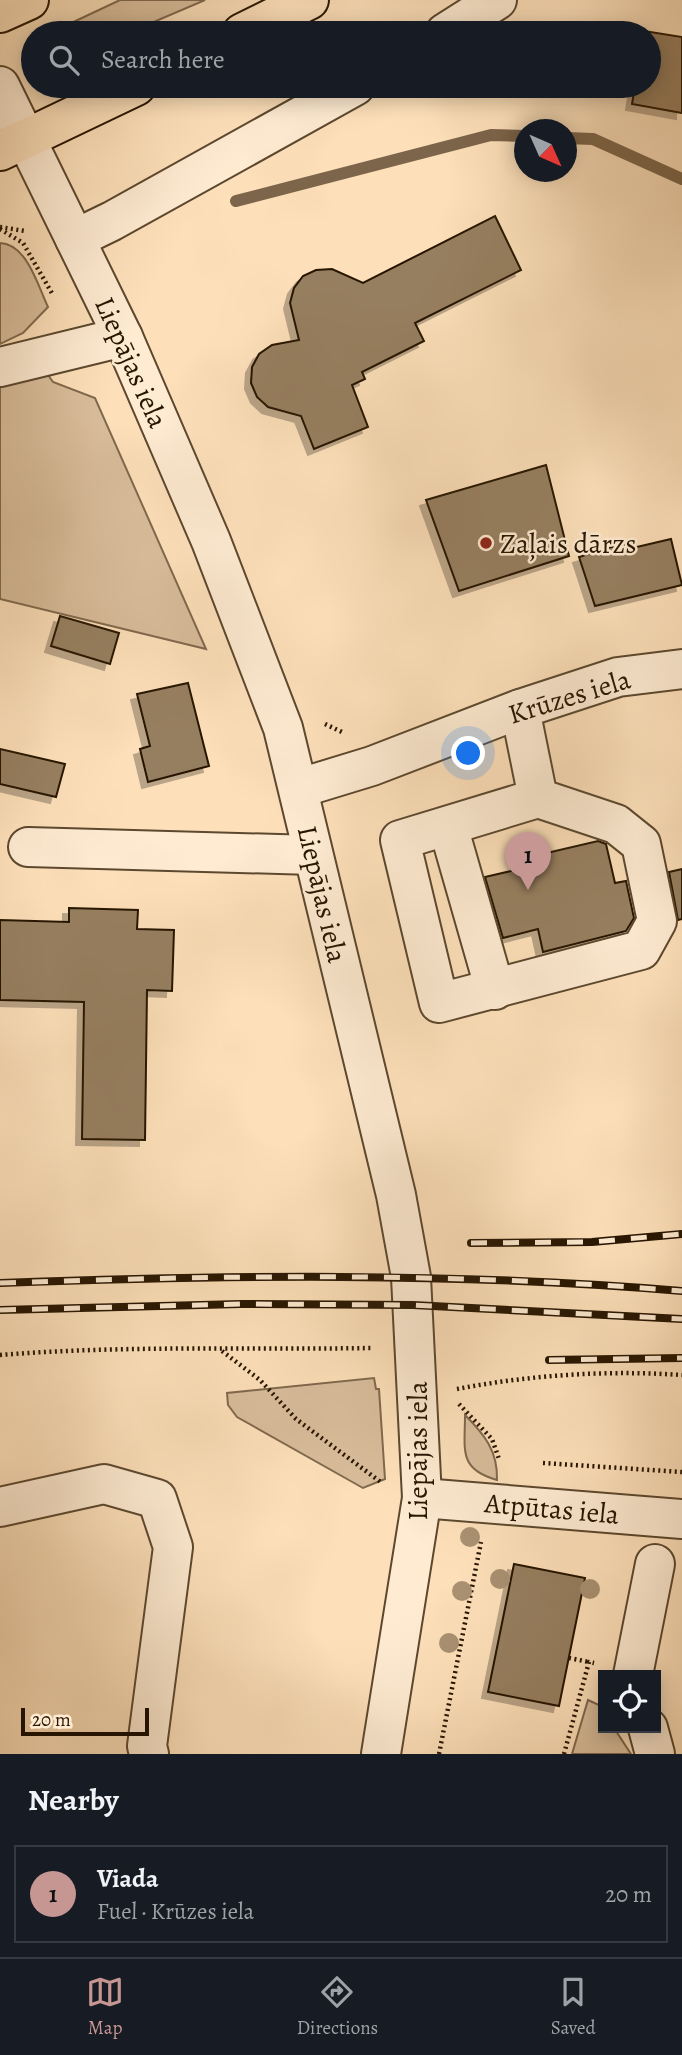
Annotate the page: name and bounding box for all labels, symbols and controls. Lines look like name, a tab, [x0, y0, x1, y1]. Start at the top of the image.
search box	[21, 21, 661, 98]
icon: search	[45, 41, 83, 79]
text: Search here	[101, 42, 225, 77]
north arrow	[514, 119, 577, 182]
street label: Liepājas iela	[85, 291, 177, 434]
place label: Zaļais dārzs	[500, 525, 636, 563]
marker: Zaļais dārzs	[478, 535, 494, 551]
street label: Krūzes iela	[503, 660, 635, 734]
your location	[451, 736, 485, 770]
street label: Liepājas iela	[288, 822, 356, 967]
pin: 1	[505, 832, 551, 890]
street label: Liepājas iela	[399, 1381, 437, 1521]
street label: Atpūtas iela	[482, 1484, 621, 1534]
map controls	[598, 1670, 661, 1733]
button: locate	[598, 1670, 661, 1733]
scale bar	[21, 1705, 149, 1737]
text: 20 m	[32, 1707, 71, 1733]
text: Nearby	[28, 1780, 119, 1820]
text: Viada	[97, 1861, 159, 1896]
text: 1	[49, 1879, 57, 1910]
text: 20 m	[605, 1879, 652, 1910]
text: Fuel · Krūzes iela	[97, 1896, 254, 1927]
tab: Map	[86, 1973, 124, 2041]
tab: Directions	[297, 1973, 378, 2041]
tab: Saved	[551, 1973, 596, 2041]

